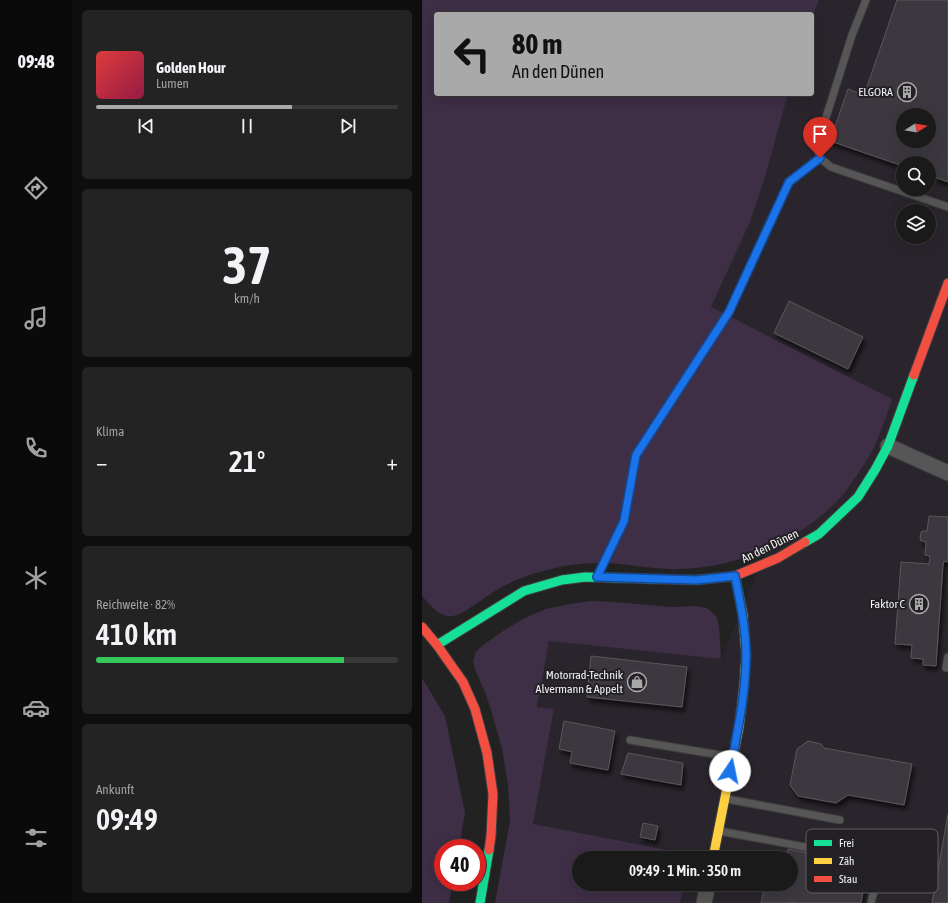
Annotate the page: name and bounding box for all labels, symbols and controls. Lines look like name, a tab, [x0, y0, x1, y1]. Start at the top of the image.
icon: left	[446, 28, 498, 80]
text: 80 m	[512, 28, 562, 60]
text: 09:48	[17, 51, 55, 72]
text: Golden Hour	[156, 59, 226, 76]
text: An den Dünen	[512, 61, 604, 82]
text: Lumen	[156, 76, 189, 91]
building icon: ELGORA	[896, 81, 918, 103]
place label: ELGORA	[858, 85, 893, 99]
north arrow	[896, 108, 936, 148]
map controls	[896, 108, 936, 244]
icon: previous	[135, 115, 157, 137]
icon: pause	[236, 115, 258, 137]
icon: next	[337, 115, 359, 137]
pin	[803, 117, 837, 158]
icon: arrive	[809, 123, 831, 145]
button: search	[896, 156, 936, 196]
icon: directions	[22, 174, 50, 202]
button: layers	[896, 204, 936, 244]
text: 37	[223, 235, 271, 295]
text: km/h	[234, 291, 260, 306]
icon: music	[22, 304, 50, 332]
text: Klima	[96, 424, 124, 439]
icon: phone	[22, 434, 50, 462]
text: 21°	[229, 444, 265, 478]
text: −	[96, 449, 107, 475]
text: +	[387, 449, 398, 475]
street label: An den Dünen	[739, 526, 801, 566]
icon: climate	[22, 564, 50, 592]
building icon: Faktor C	[908, 593, 930, 615]
text: Reichweite · 82%	[96, 597, 175, 612]
place label: Faktor C	[870, 597, 906, 611]
text: 410 km	[96, 617, 177, 651]
place label: Motorrad-Technik Alvermann & Appelt	[536, 668, 624, 696]
shop icon: Motorrad-Technik Alvermann & Appelt	[626, 671, 648, 693]
icon: car	[22, 694, 50, 722]
position arrow	[709, 750, 751, 792]
text: Ankunft	[96, 782, 134, 797]
text: 09:49	[96, 802, 158, 836]
icon: filters	[22, 824, 50, 852]
legend	[806, 829, 938, 893]
text: Frei	[839, 837, 854, 849]
speed limit sign: 40	[434, 839, 486, 891]
text: Zäh	[839, 855, 854, 867]
text: 09:49 · 1 Min. · 350 m	[629, 862, 741, 879]
text: Stau	[839, 873, 857, 885]

